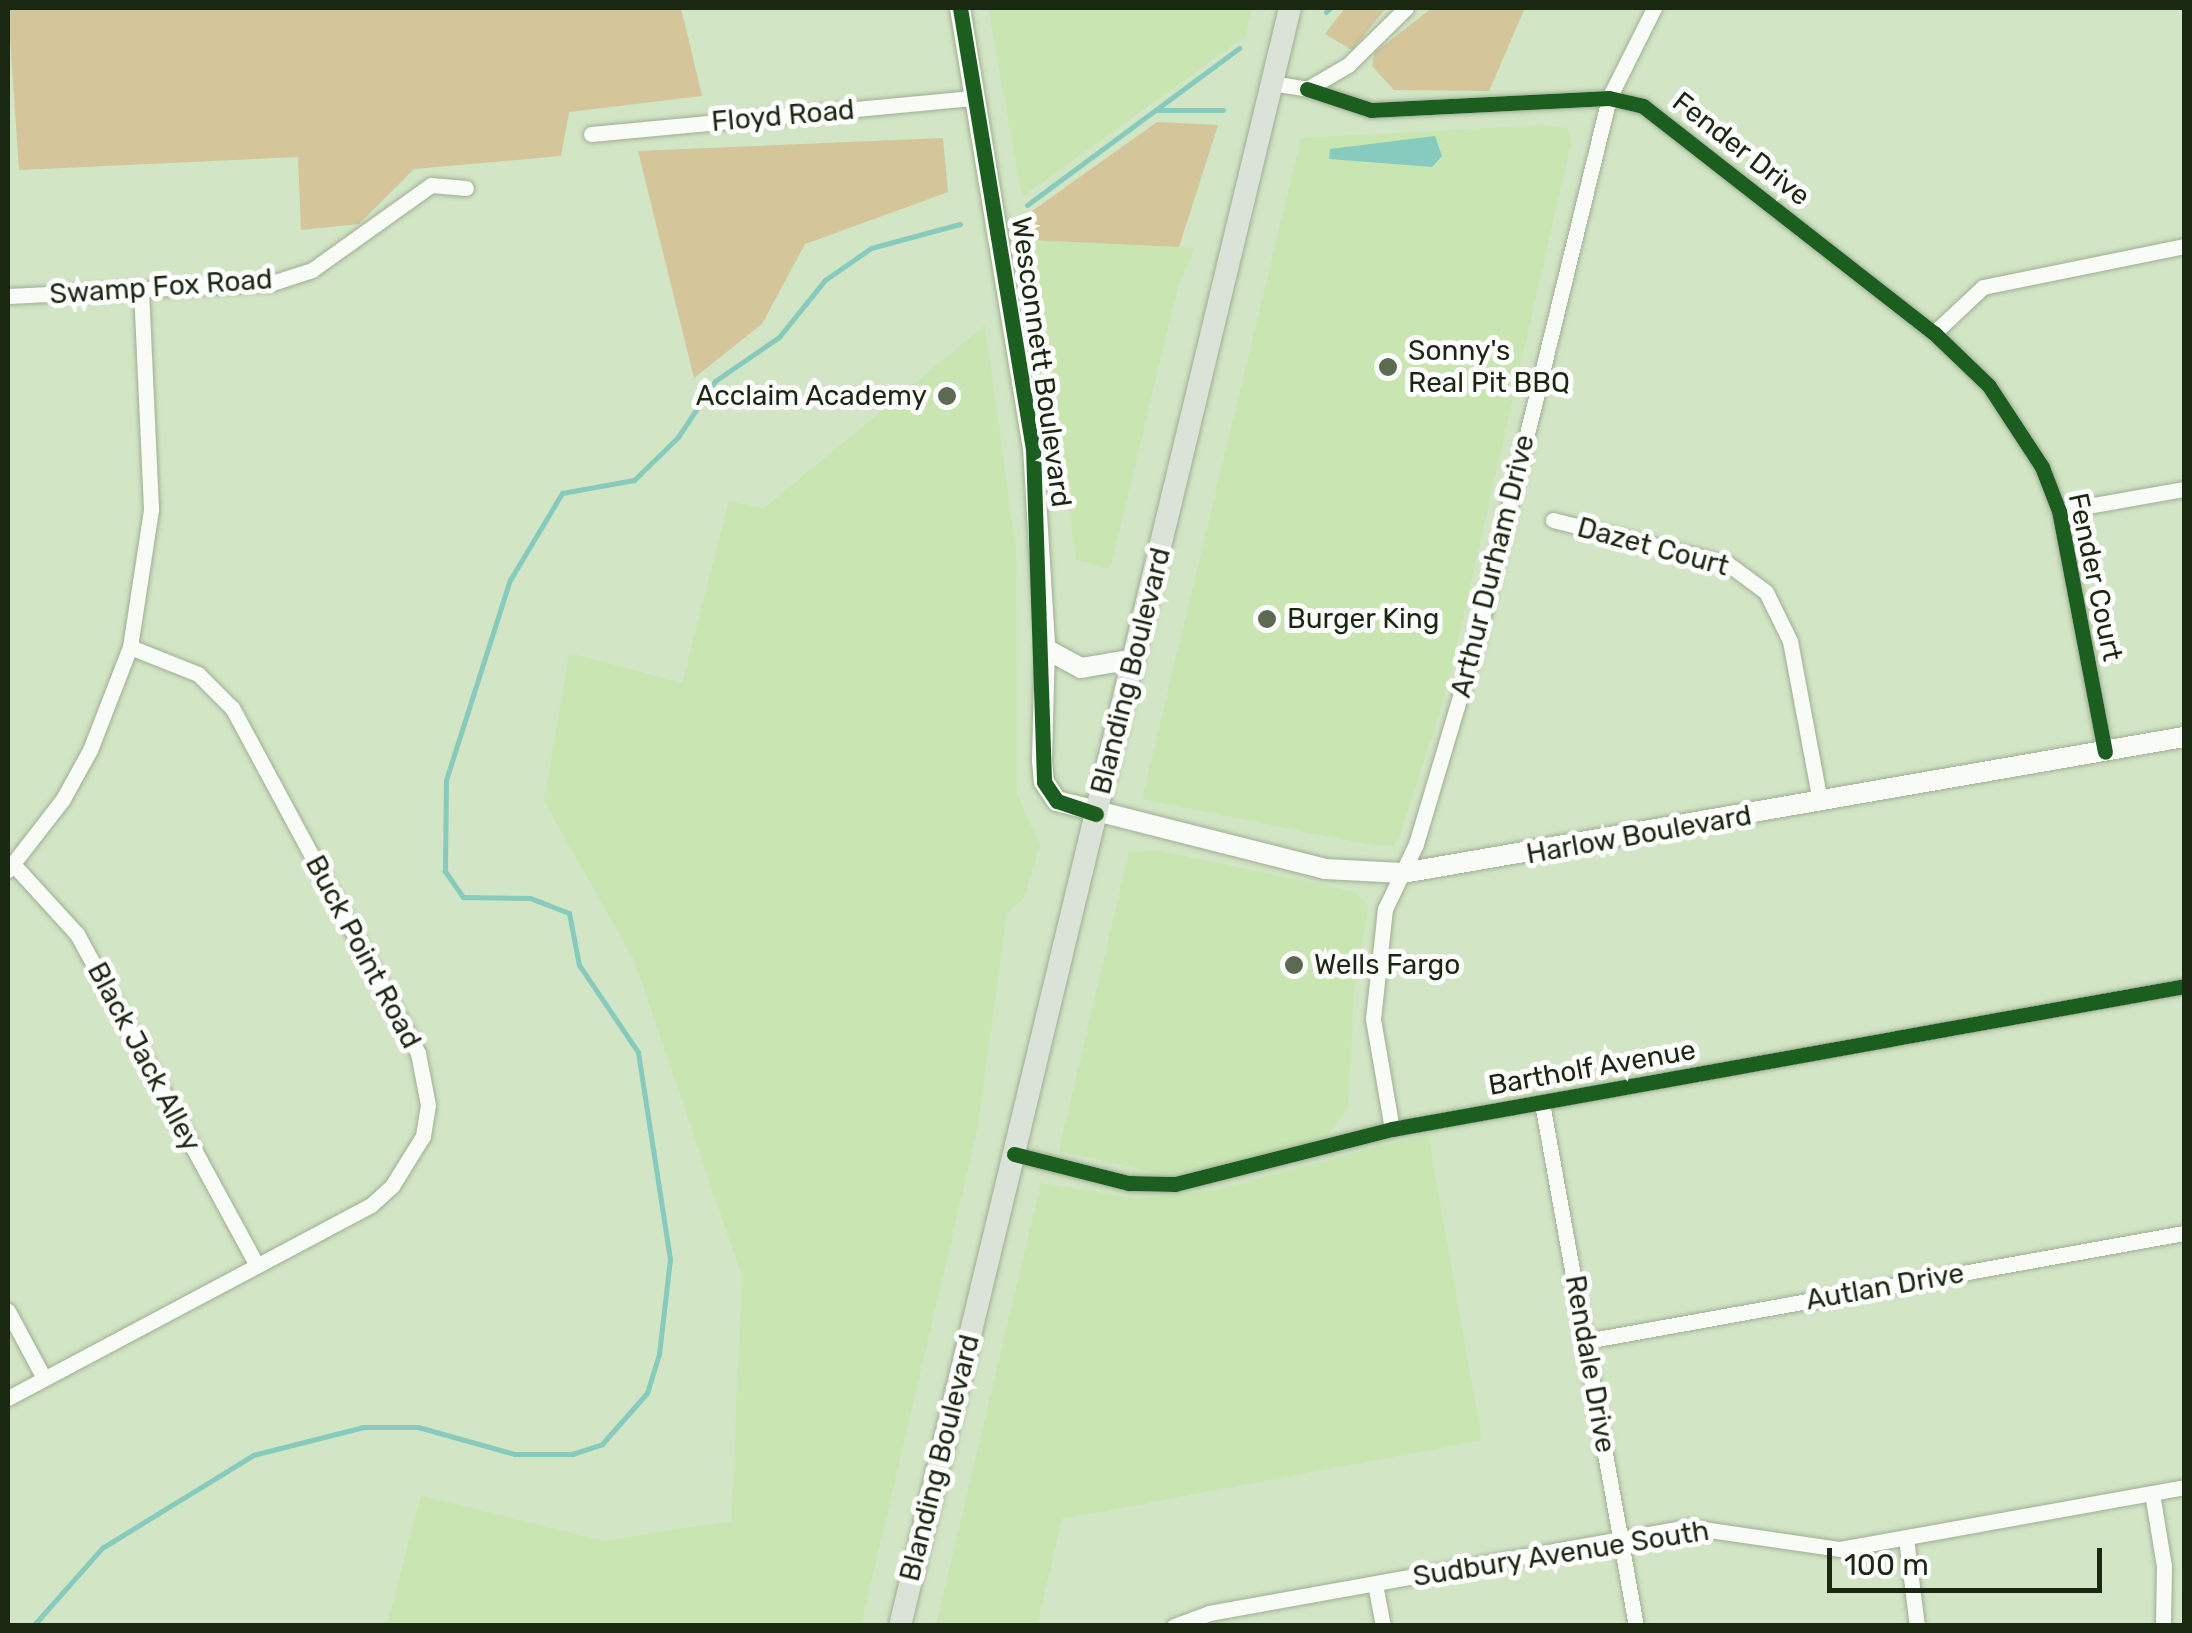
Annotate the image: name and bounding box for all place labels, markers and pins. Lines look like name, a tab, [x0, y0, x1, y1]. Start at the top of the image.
place label: Sonny's Real Pit BBQ	[1408, 334, 1570, 400]
marker: Sonny's Real Pit BBQ	[1377, 356, 1399, 378]
place label: Acclaim Academy	[695, 379, 927, 413]
marker: Acclaim Academy	[936, 385, 958, 407]
place label: Burger King	[1287, 602, 1440, 636]
marker: Burger King	[1256, 608, 1278, 630]
place label: Wells Fargo	[1314, 948, 1460, 982]
marker: Wells Fargo	[1283, 954, 1305, 976]

